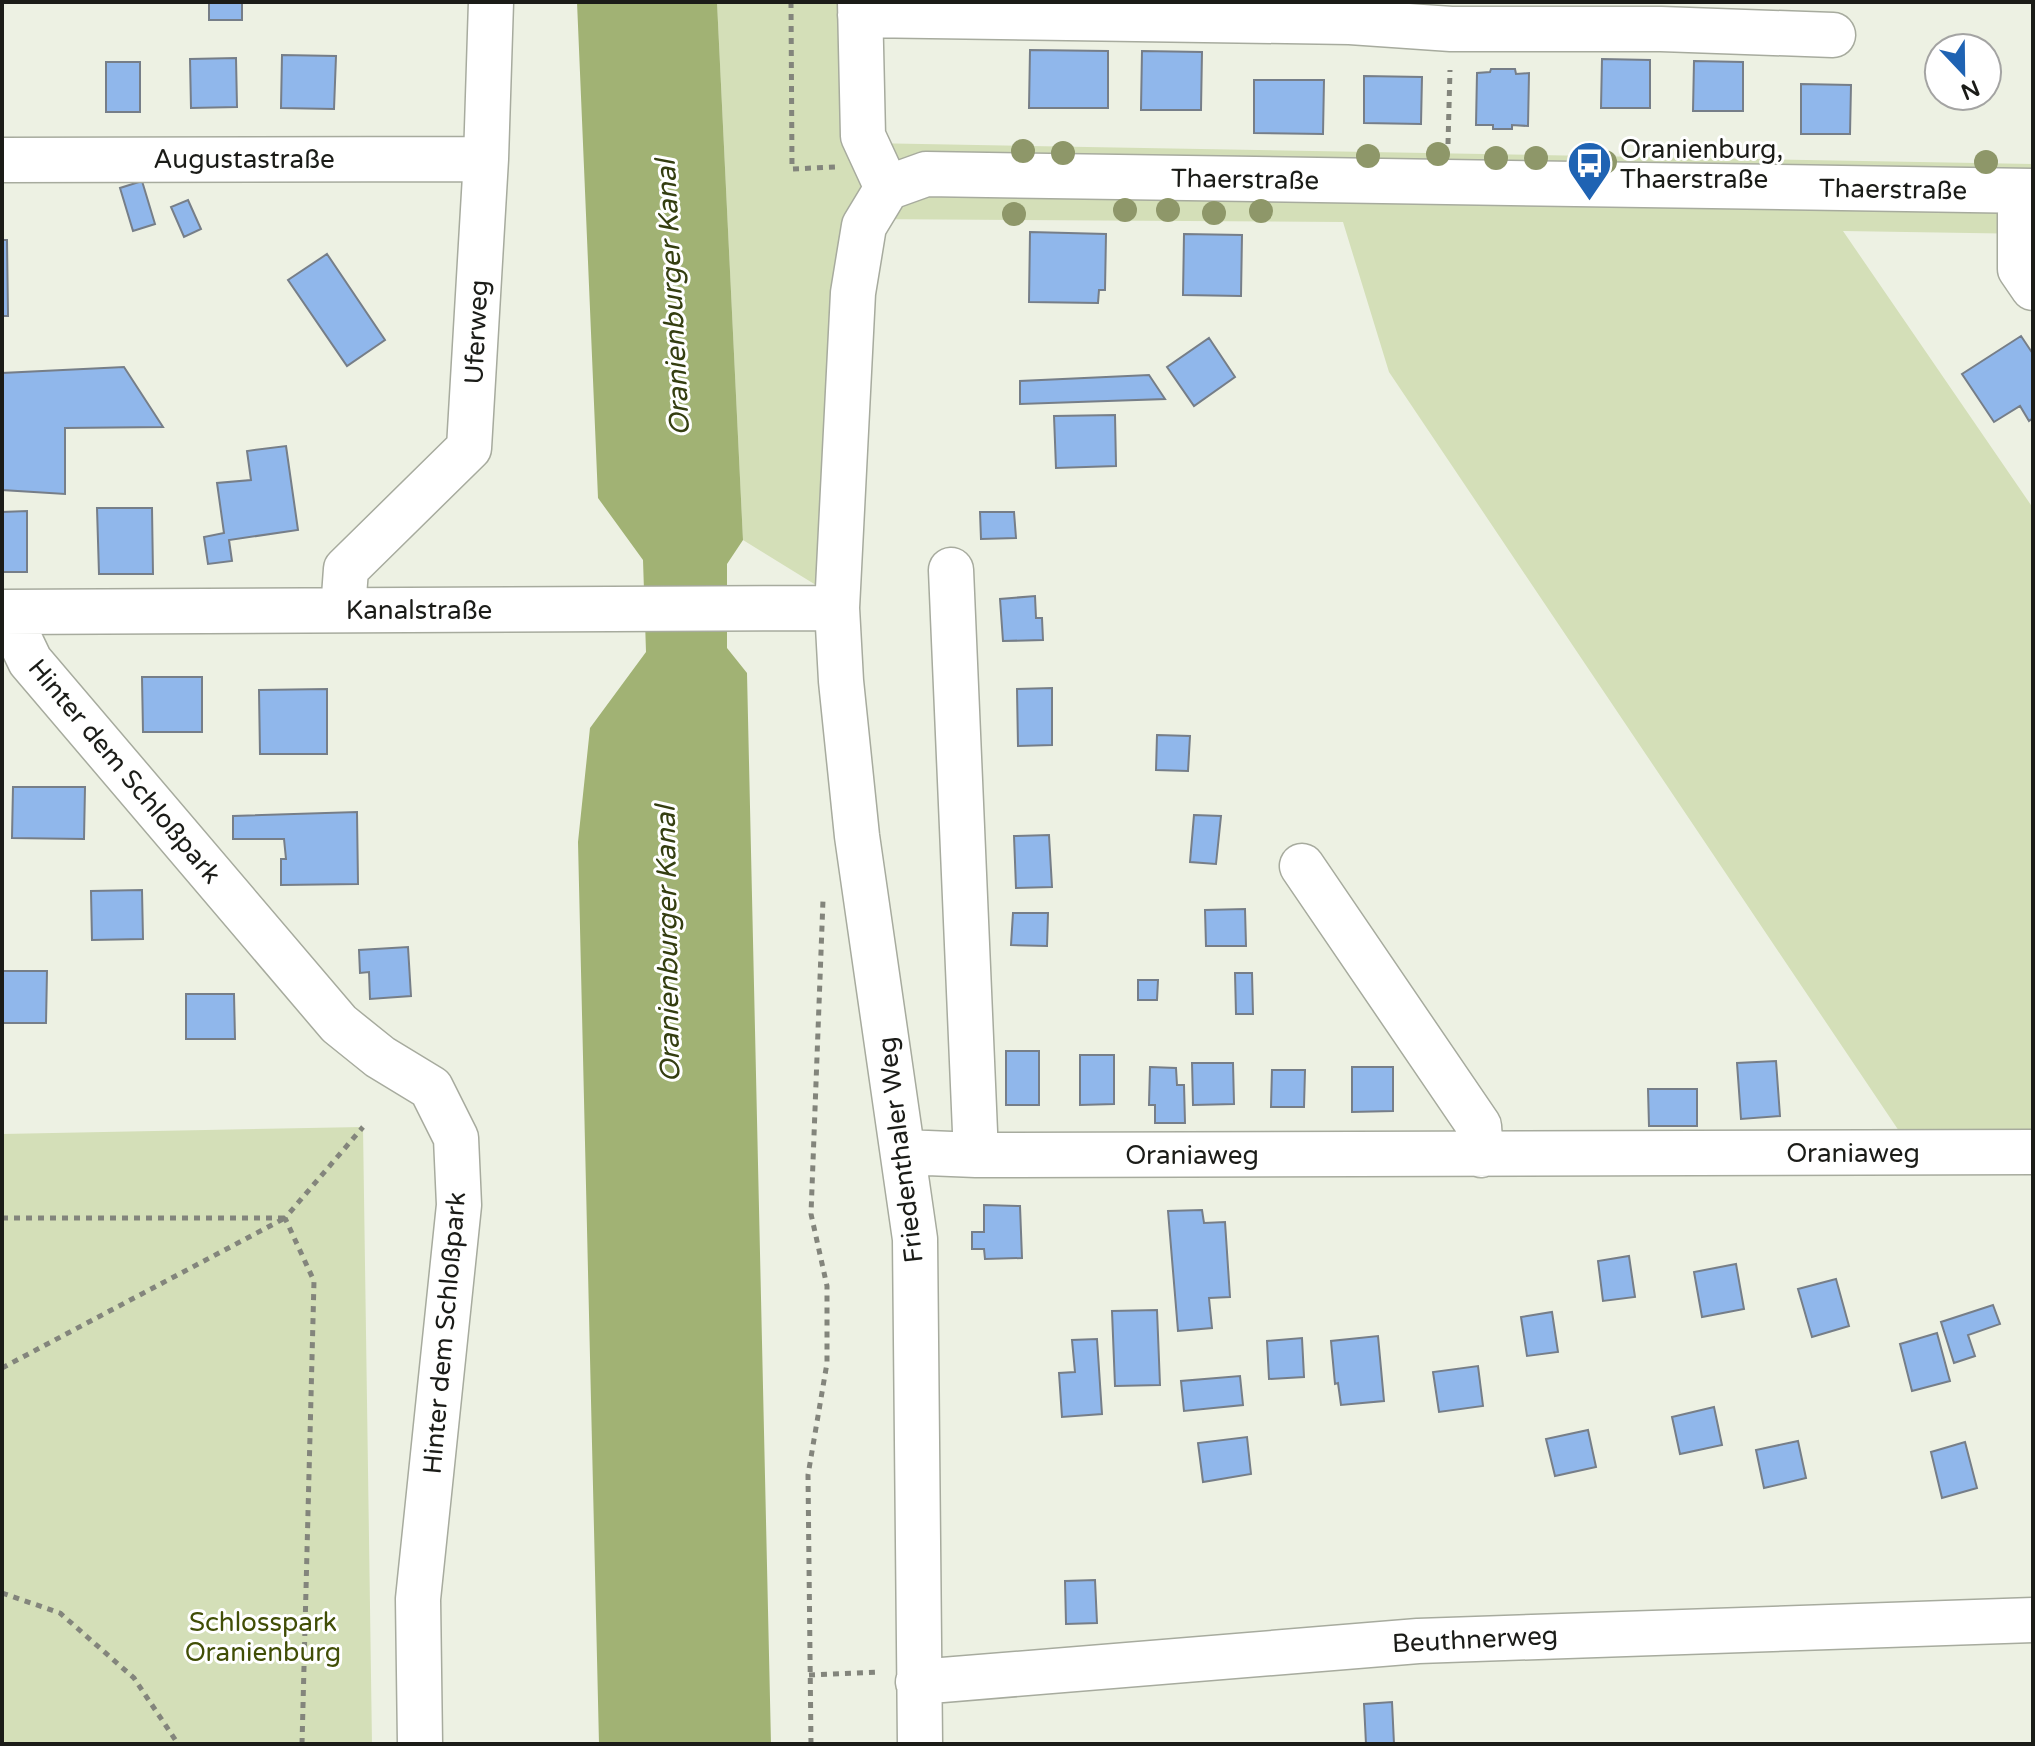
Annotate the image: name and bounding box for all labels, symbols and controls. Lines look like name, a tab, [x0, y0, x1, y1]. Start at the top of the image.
north arrow	[1923, 32, 2003, 112]
text: N	[1957, 74, 1983, 105]
place label: Oranienburg, Thaerstraße	[1620, 134, 1783, 195]
bus stop icon: Oranienburg, Thaerstraße	[1565, 140, 1613, 203]
street label: Augustastraße	[153, 144, 335, 175]
water label: Oranienburger Kanal	[649, 156, 697, 437]
street label: Thaerstraße	[1171, 163, 1319, 196]
street label: Thaerstraße	[1819, 173, 1967, 206]
street label: Uferweg	[458, 279, 495, 385]
street label: Kanalstraße	[346, 595, 492, 626]
street label: Hinter dem Schloßpark	[22, 653, 228, 890]
water label: Oranienburger Kanal	[649, 802, 687, 1083]
street label: Friedenthaler Weg	[871, 1035, 930, 1265]
street label: Oraniaweg	[1786, 1138, 1920, 1169]
street label: Oraniaweg	[1125, 1140, 1259, 1171]
street label: Hinter dem Schloßpark	[417, 1191, 472, 1475]
park label: Schlosspark Oranienburg	[185, 1607, 341, 1668]
street label: Beuthnerweg	[1391, 1620, 1559, 1659]

